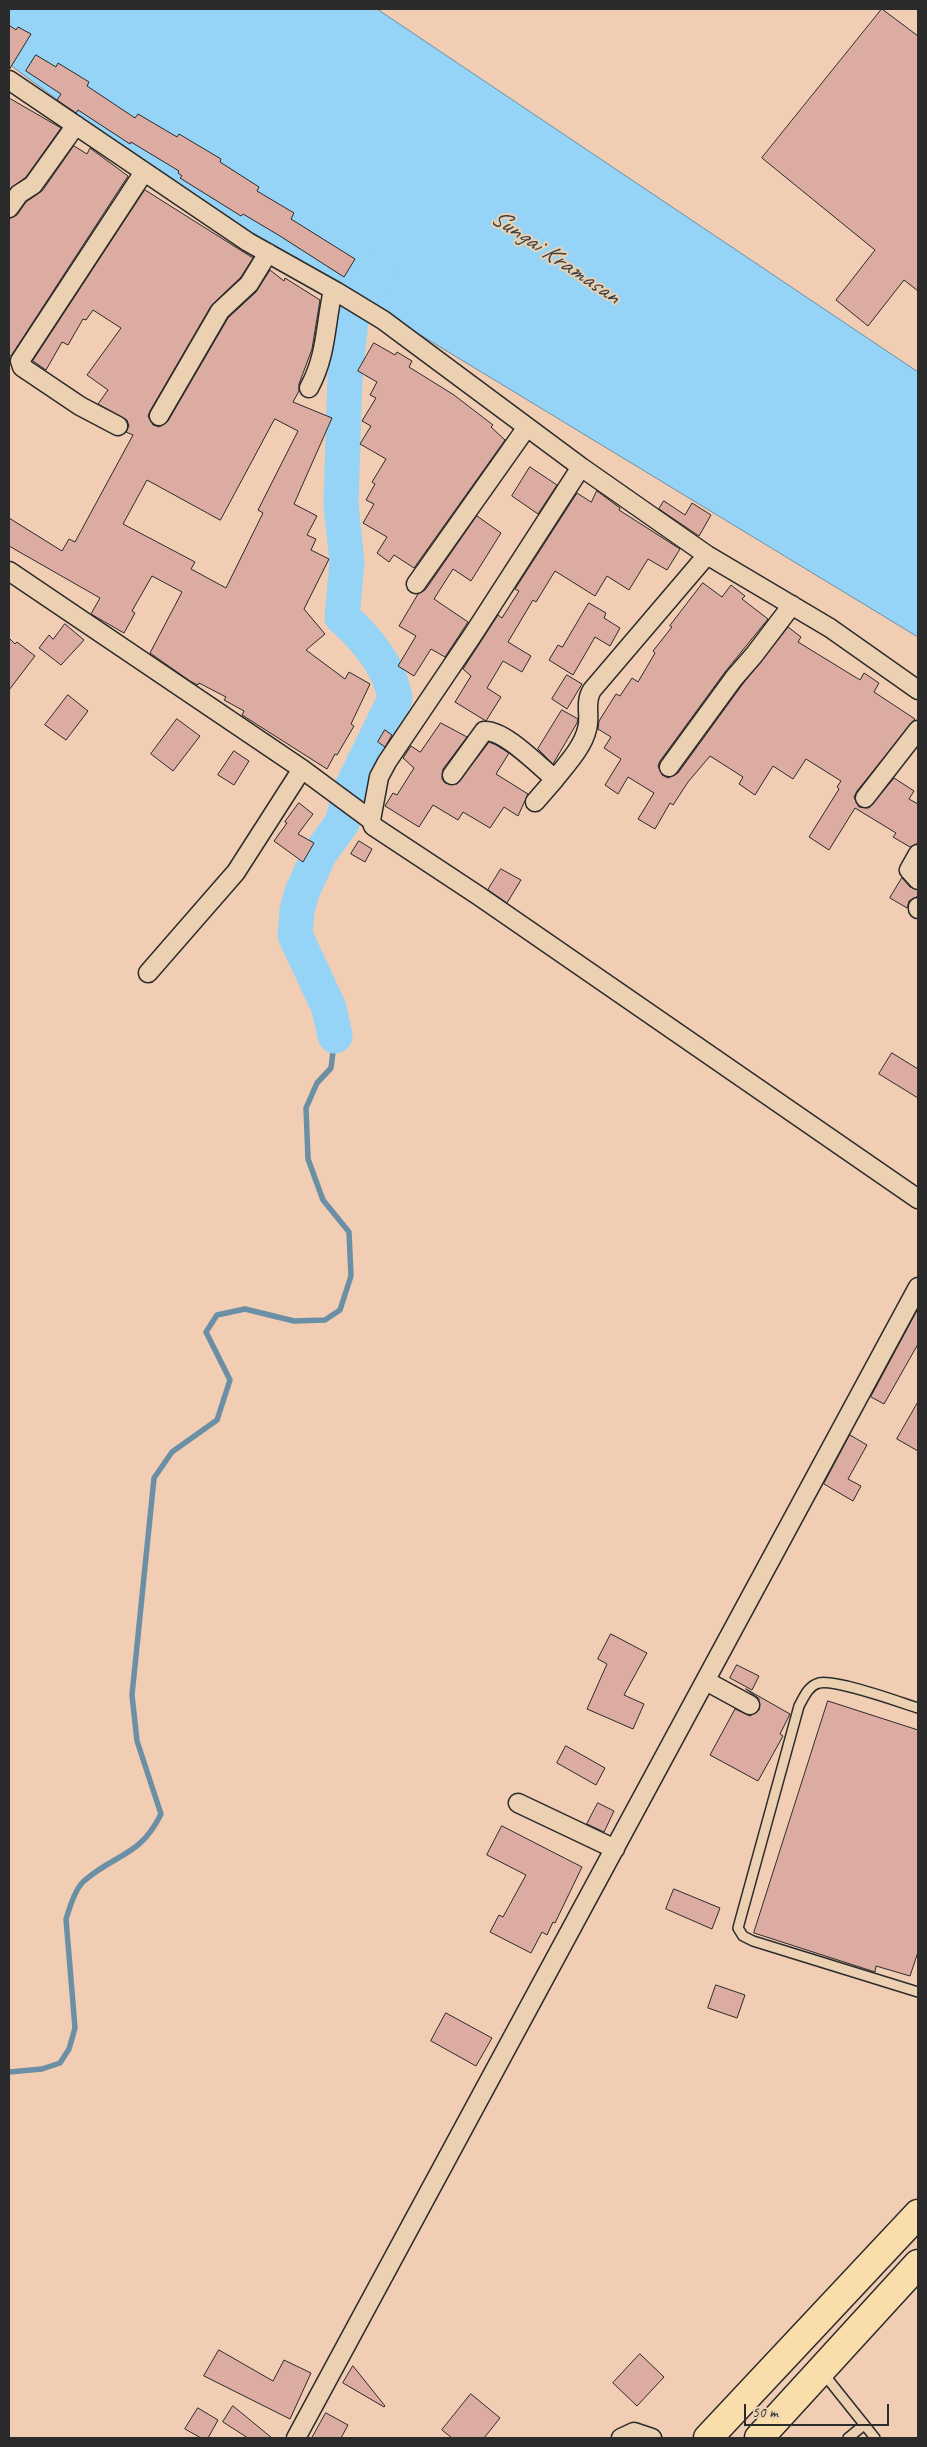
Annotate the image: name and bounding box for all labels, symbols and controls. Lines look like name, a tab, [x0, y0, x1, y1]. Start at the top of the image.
water label: Sungai Kramasan	[485, 203, 625, 311]
scale bar	[747, 2394, 892, 2426]
text: 50 m	[752, 2403, 778, 2422]

